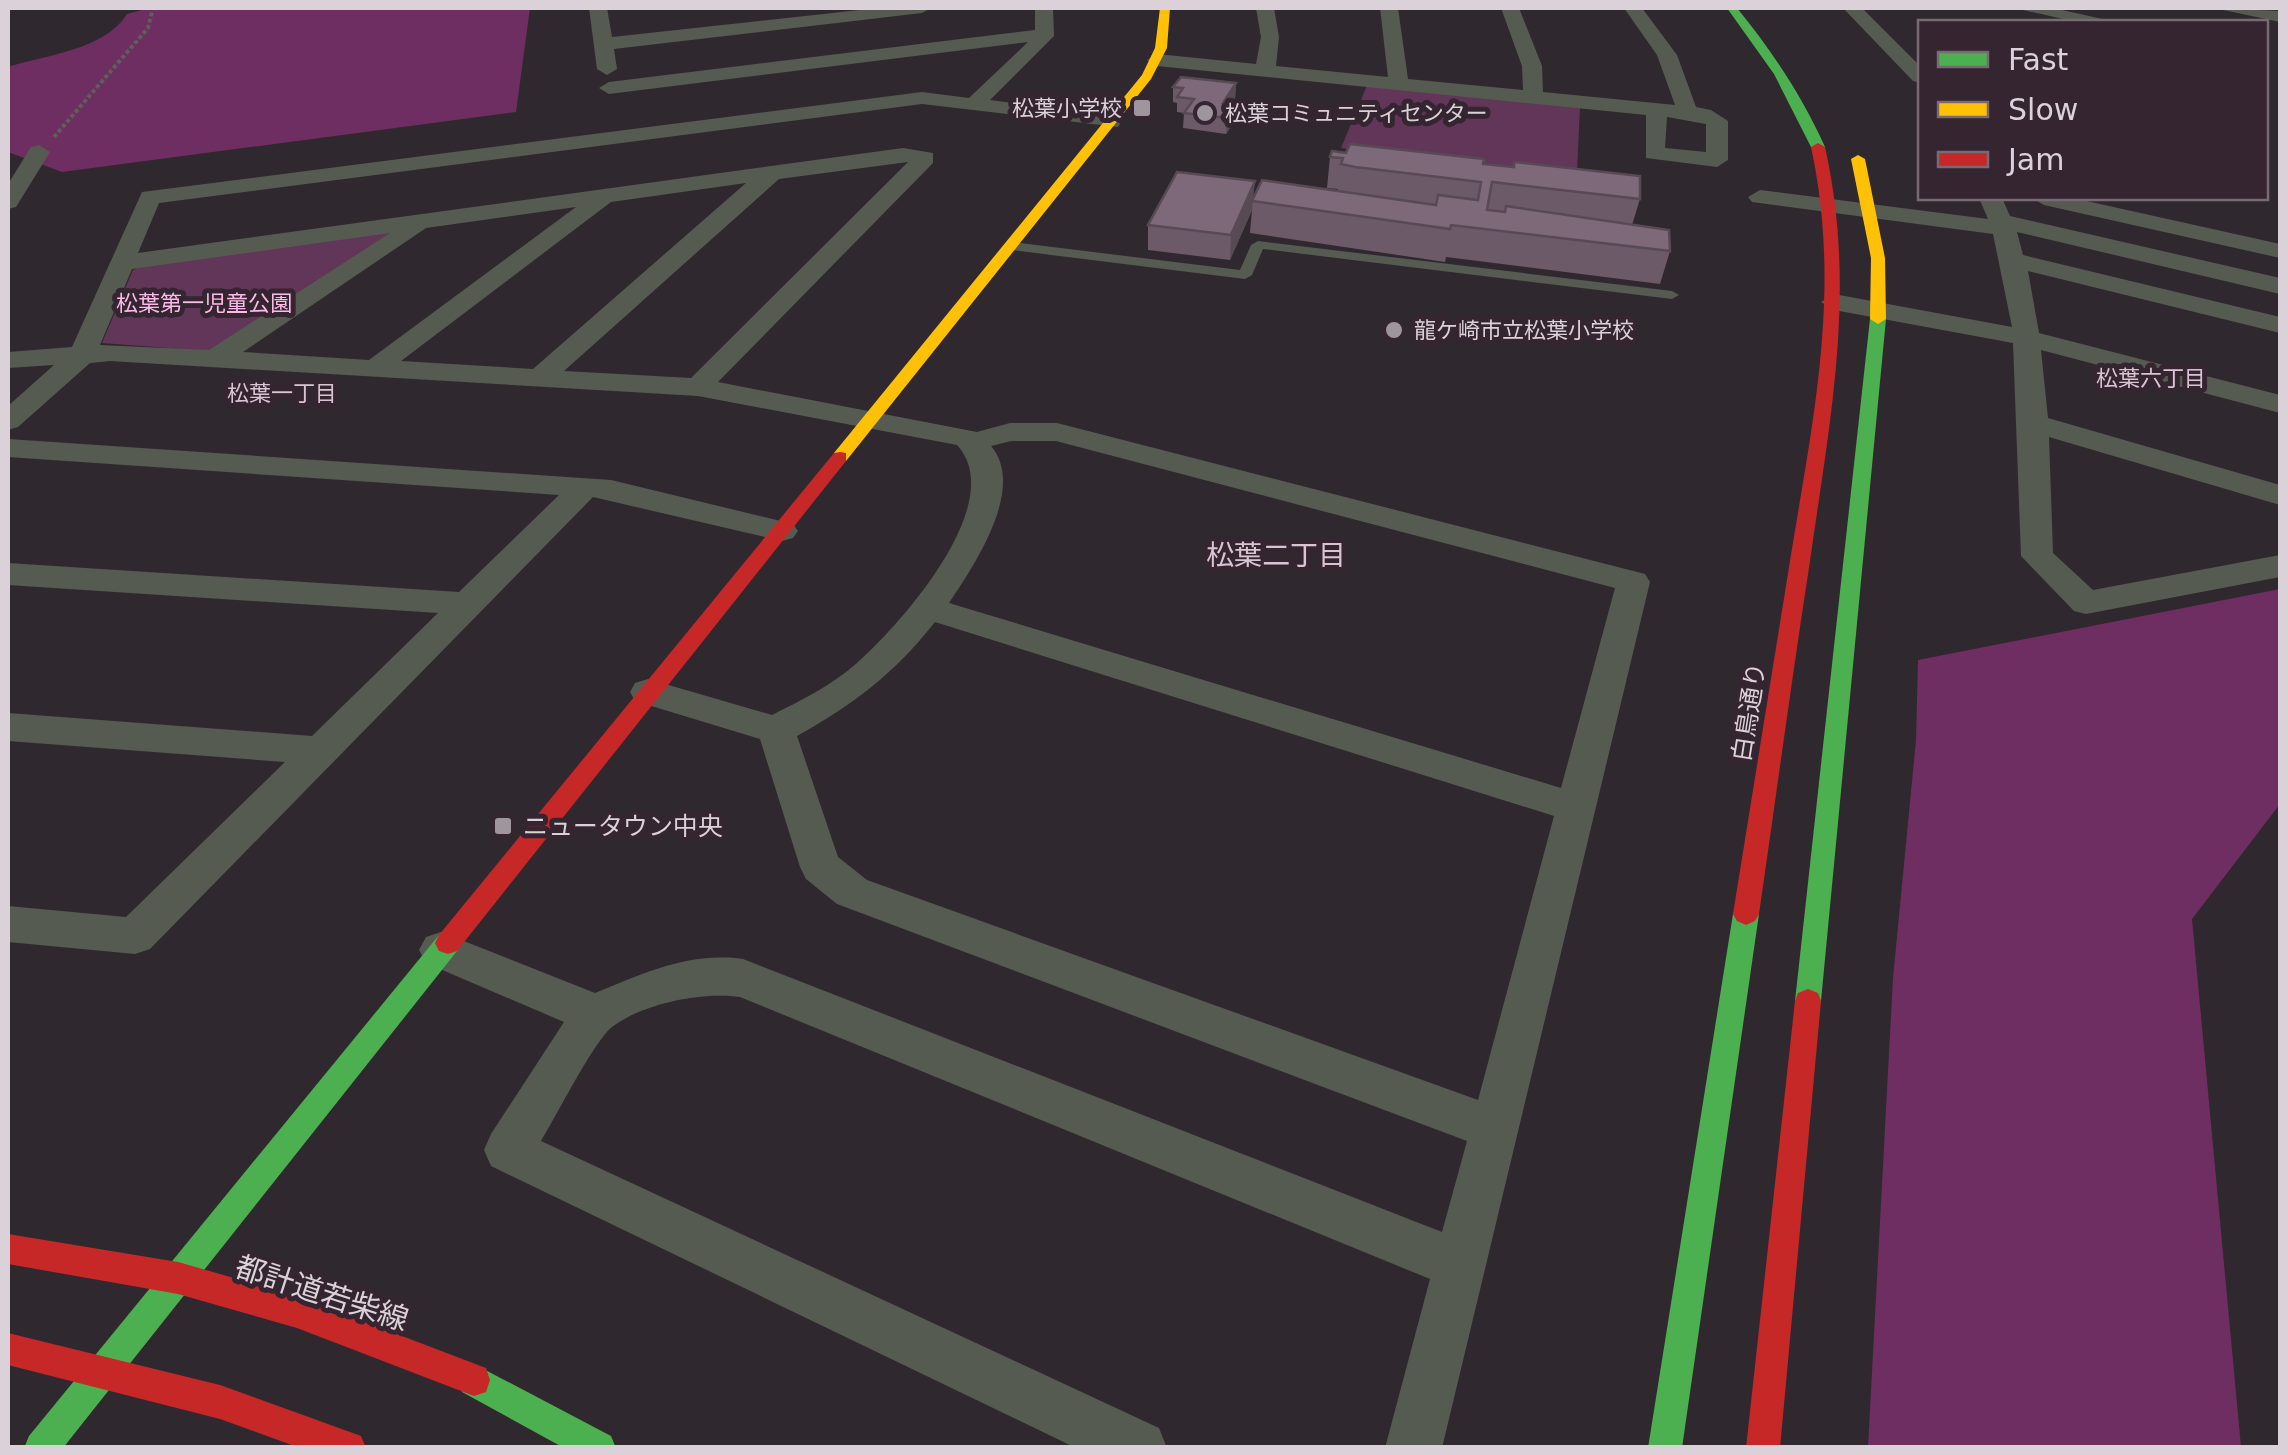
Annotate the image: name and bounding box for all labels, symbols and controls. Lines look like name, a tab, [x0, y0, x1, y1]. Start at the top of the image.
legend	[1918, 20, 2268, 200]
text: Fast	[2008, 42, 2069, 77]
text: Slow	[2008, 92, 2078, 127]
place label: 松葉小学校	[1012, 96, 1122, 121]
marker: 松葉小学校	[1131, 97, 1153, 119]
place label: 松葉コミュニティセンター	[1225, 101, 1488, 126]
marker: 松葉コミュニティセンター	[1194, 102, 1216, 124]
text: Jam	[2006, 142, 2064, 177]
park label: 松葉第一児童公園	[116, 291, 292, 316]
place label: 龍ケ崎市立松葉小学校	[1414, 318, 1634, 343]
marker: 龍ケ崎市立松葉小学校	[1383, 319, 1405, 341]
district label: 松葉六丁目	[2096, 366, 2206, 391]
district label: 松葉一丁目	[227, 381, 337, 406]
district label: 松葉二丁目	[1206, 539, 1346, 572]
street label: 白鳥通り	[1727, 660, 1771, 764]
place label: ニュータウン中央	[523, 812, 723, 841]
marker: ニュータウン中央	[492, 815, 514, 837]
street label: 都計道若柴線	[231, 1249, 413, 1337]

